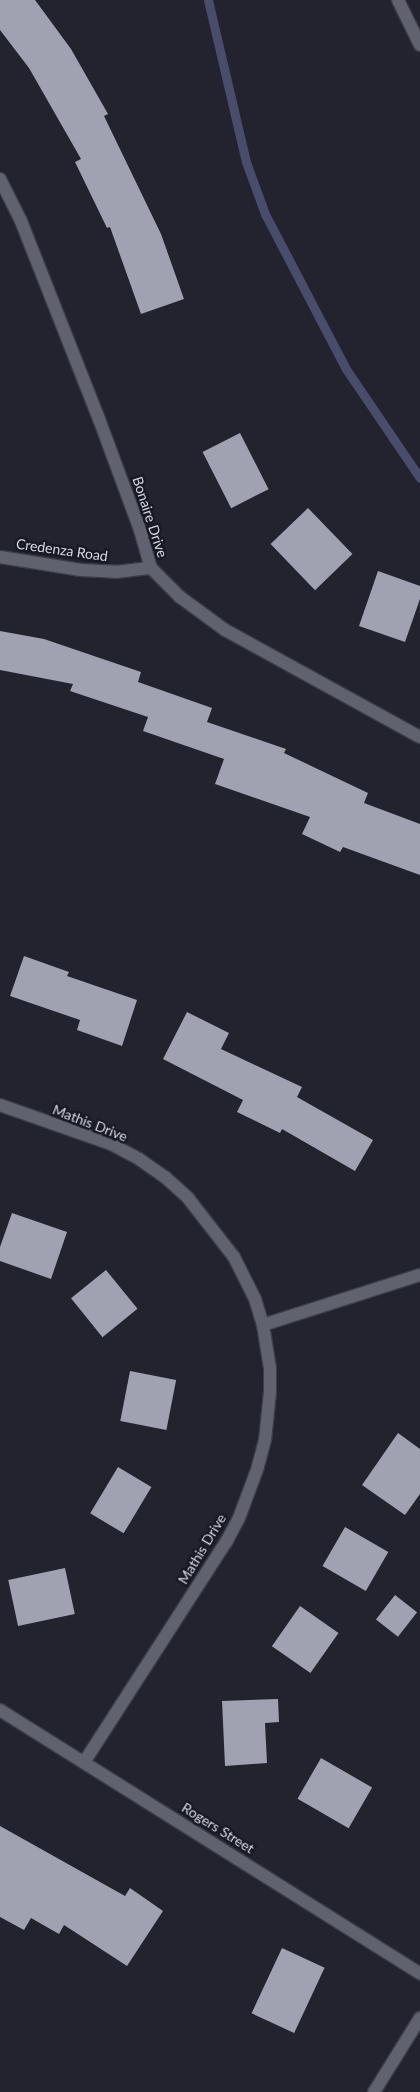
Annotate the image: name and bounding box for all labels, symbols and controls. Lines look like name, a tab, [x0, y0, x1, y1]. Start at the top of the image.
street label: Bonaire Drive	[129, 474, 171, 560]
street label: Credenza Road	[15, 535, 109, 565]
street label: Mathis Drive	[50, 1101, 130, 1145]
street label: Mathis Drive	[174, 1511, 230, 1587]
street label: Rogers Street	[179, 1799, 257, 1857]

